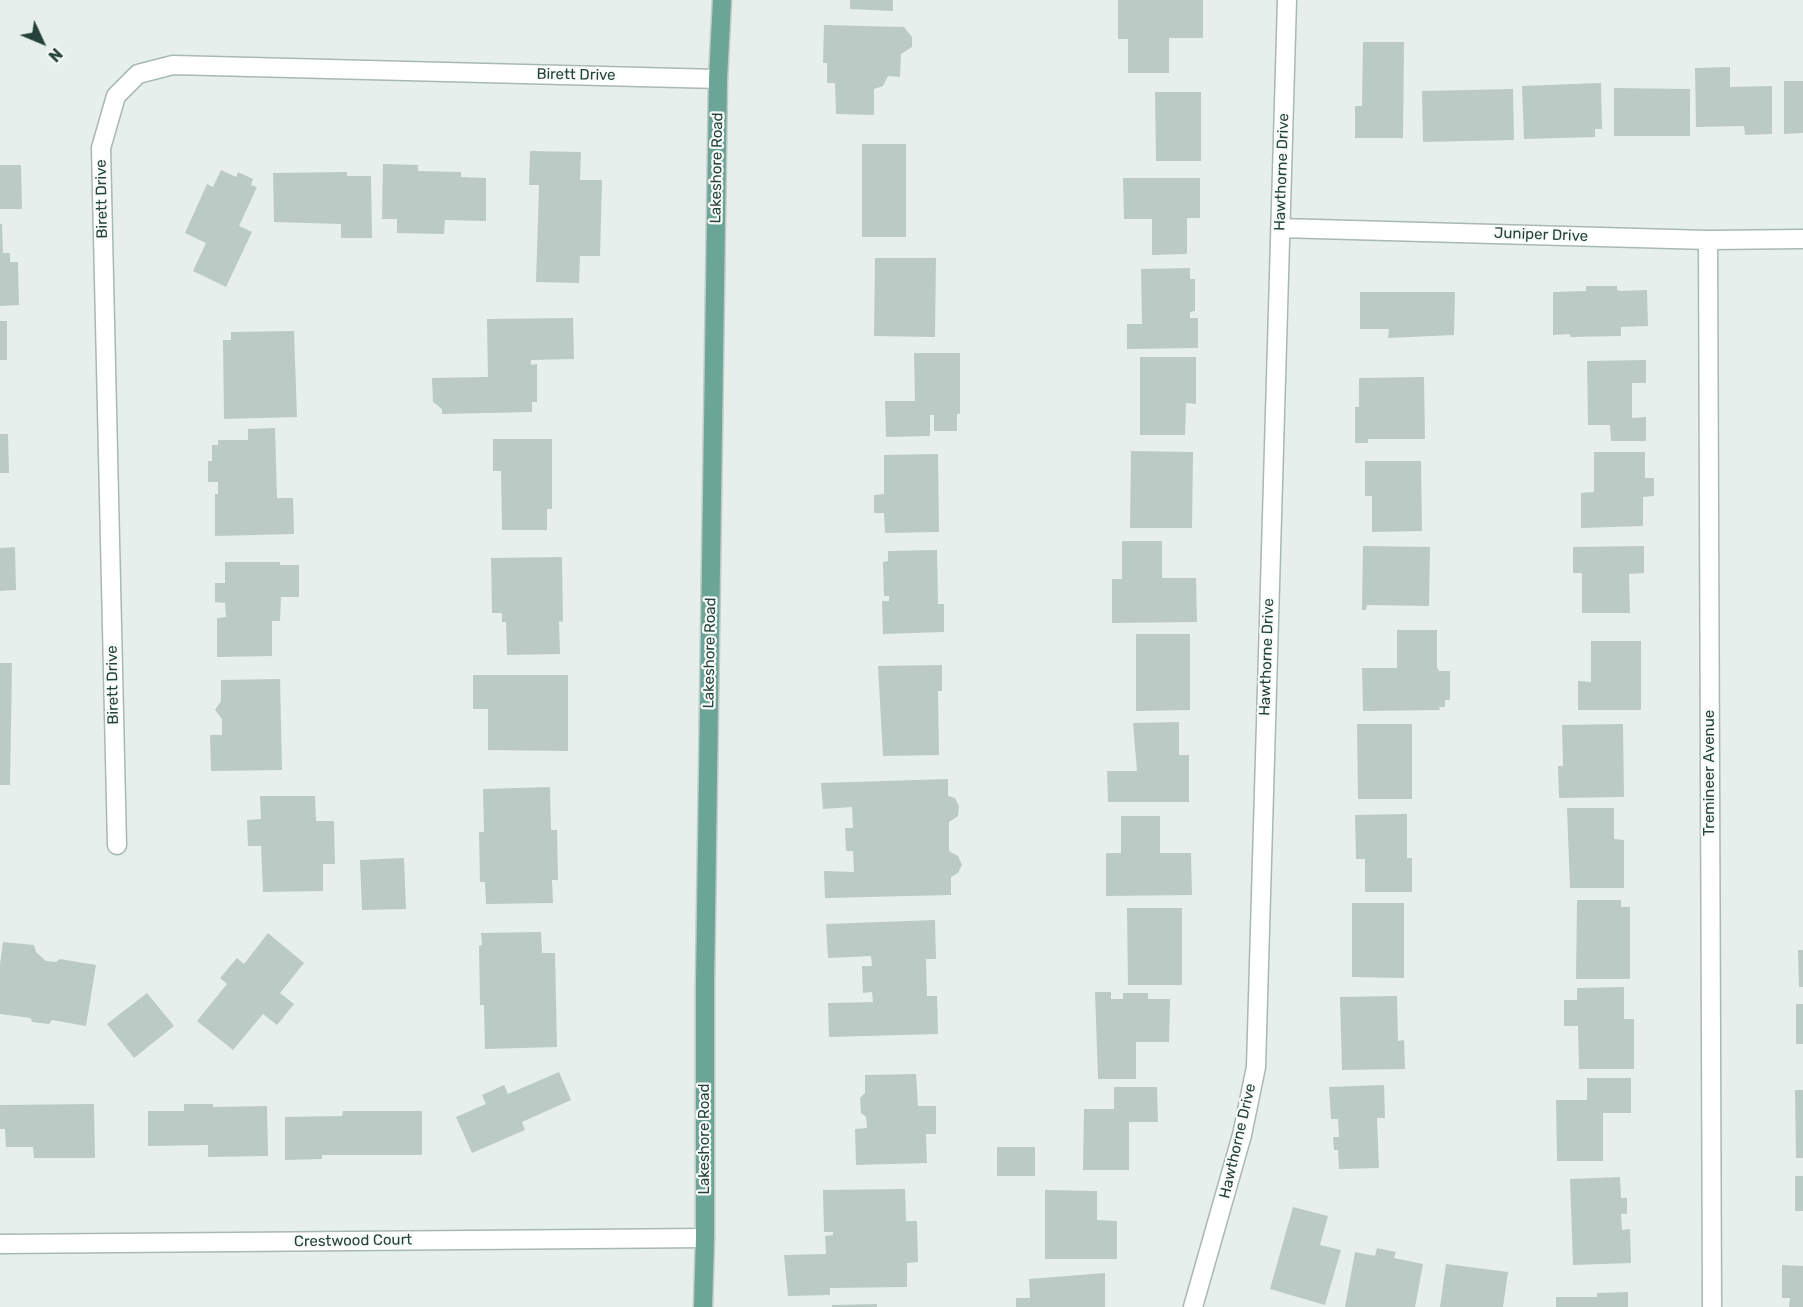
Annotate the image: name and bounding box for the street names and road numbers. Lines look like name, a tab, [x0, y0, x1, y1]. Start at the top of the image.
street label: Birett Drive	[536, 65, 616, 85]
street label: Lakeshore Road	[707, 112, 727, 224]
street label: Hawthorne Drive	[1271, 113, 1293, 231]
street label: Birett Drive	[92, 159, 112, 239]
street label: Juniper Drive	[1494, 224, 1588, 246]
street label: Lakeshore Road	[700, 597, 720, 709]
street label: Hawthorne Drive	[1256, 598, 1278, 716]
street label: Birett Drive	[103, 645, 123, 725]
street label: Tremineer Avenue	[1701, 710, 1719, 836]
street label: Hawthorne Drive	[1216, 1082, 1260, 1200]
street label: Lakeshore Road	[696, 1083, 714, 1195]
street label: Crestwood Court	[294, 1231, 412, 1251]

